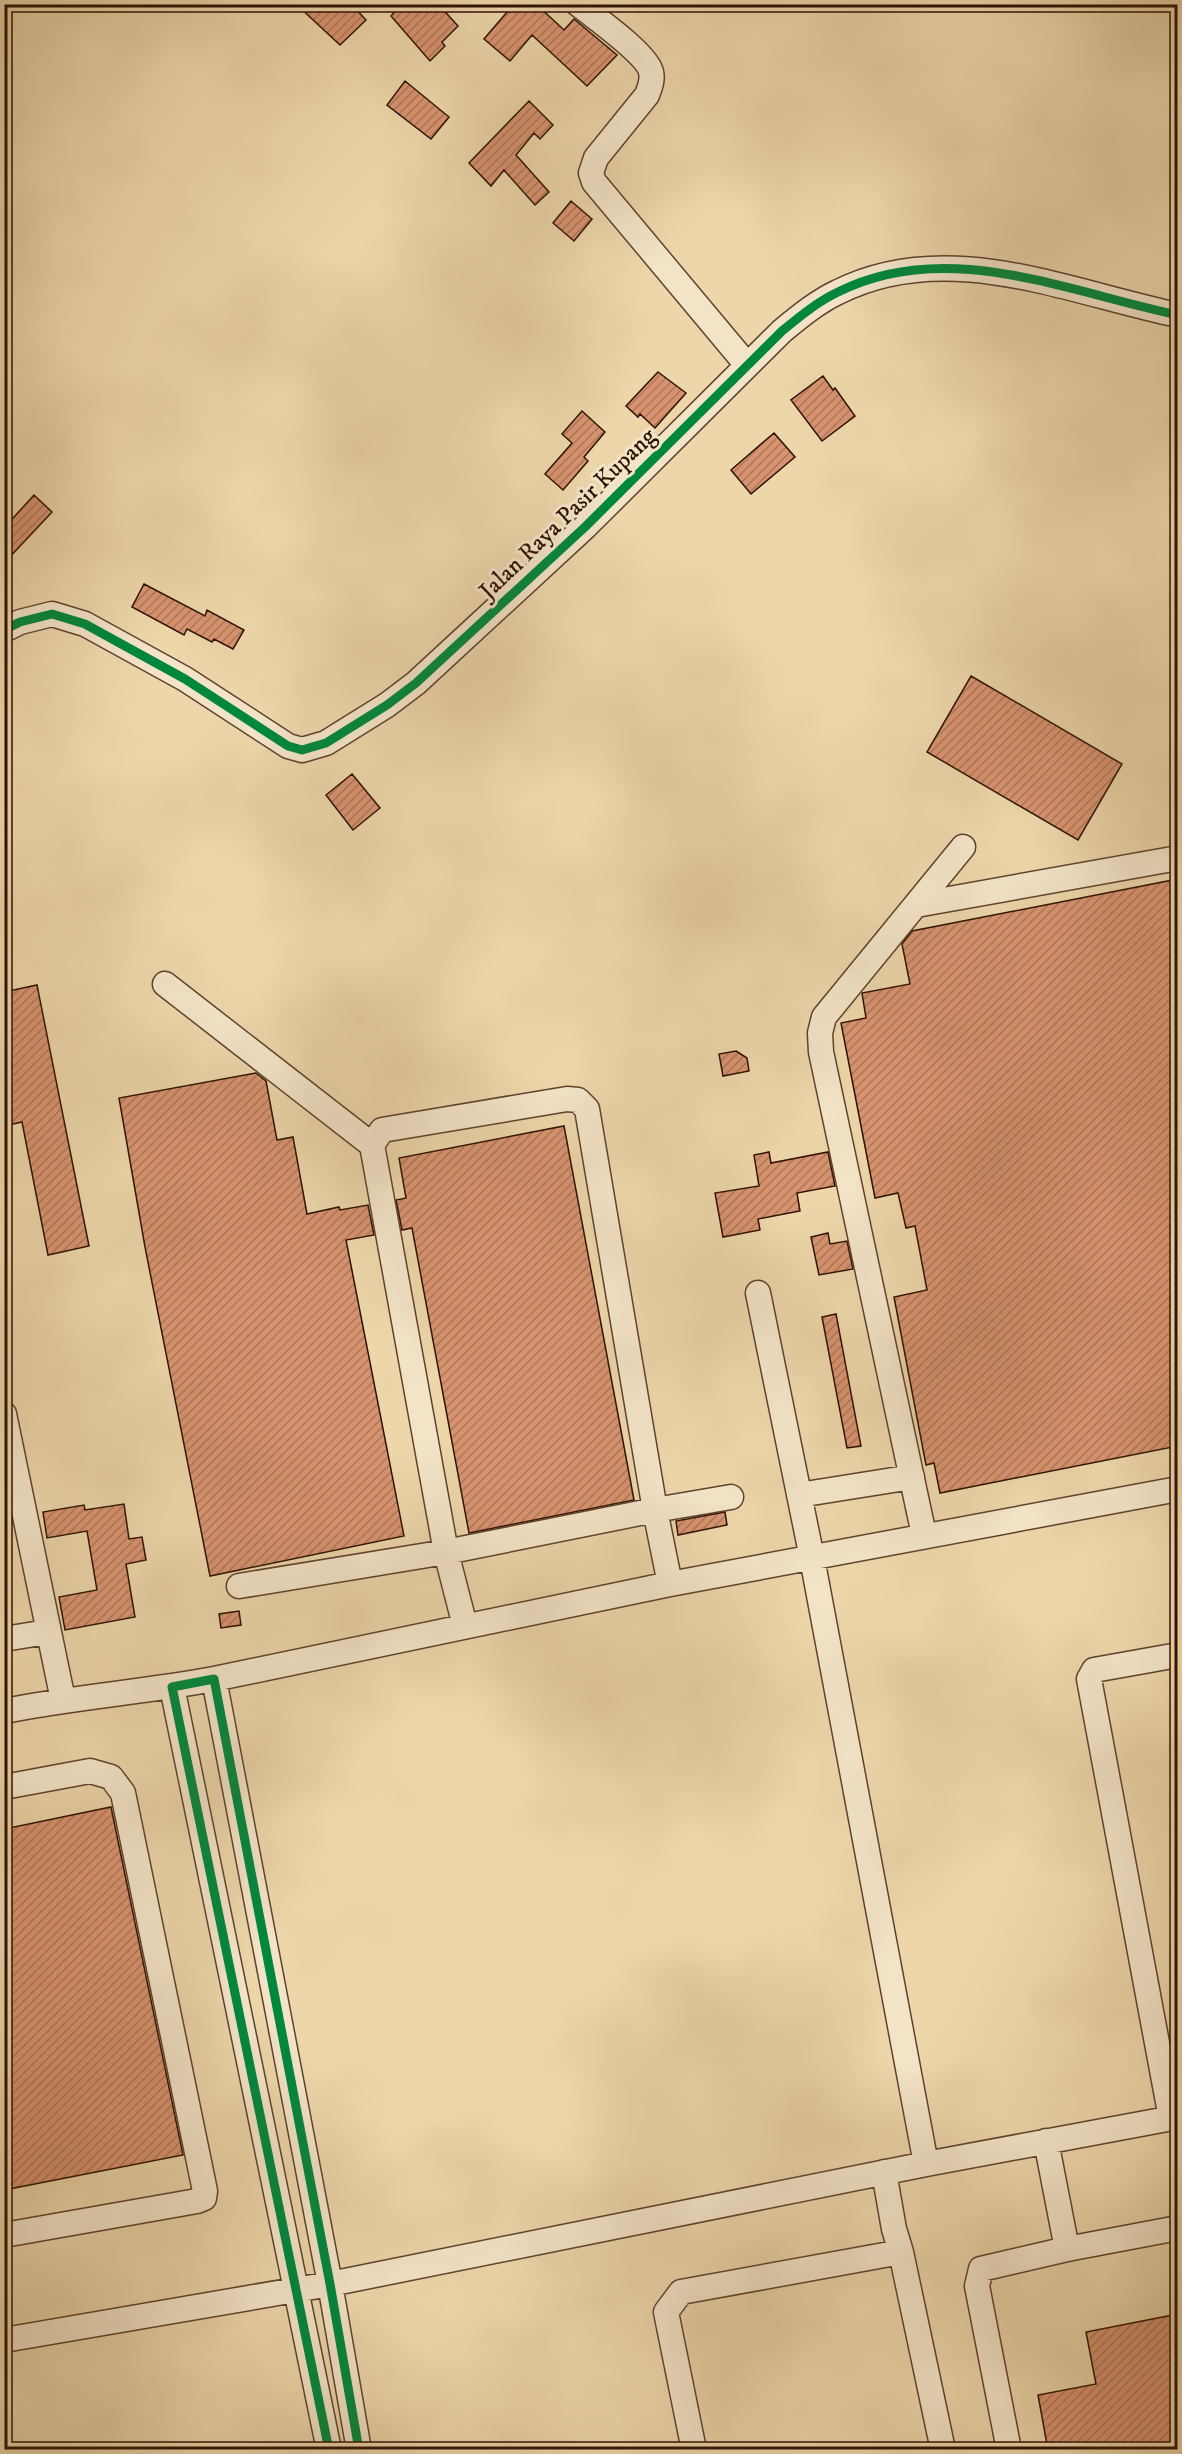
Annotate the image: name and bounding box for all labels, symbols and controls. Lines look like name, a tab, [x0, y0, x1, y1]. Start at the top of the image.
street label: Jalan Raya Pasir Kupang	[472, 422, 663, 608]

